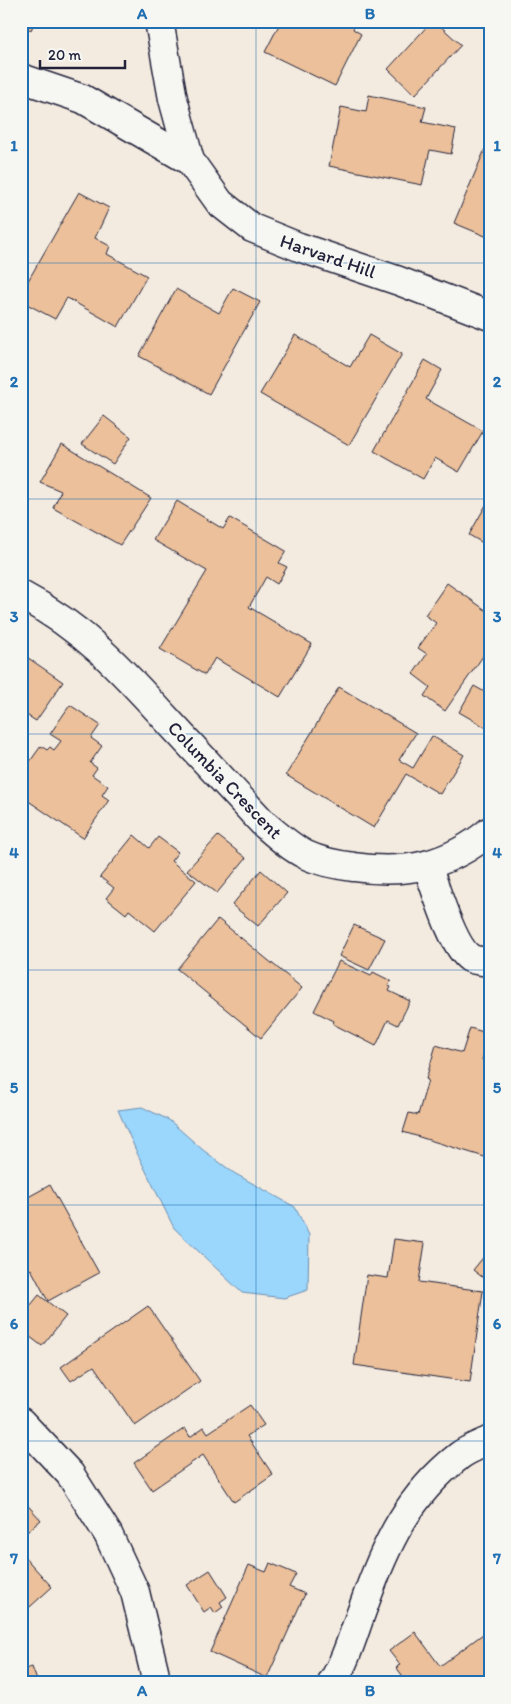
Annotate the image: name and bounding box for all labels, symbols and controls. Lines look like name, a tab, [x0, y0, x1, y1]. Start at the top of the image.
text: A	[136, 4, 148, 23]
text: B	[365, 4, 376, 23]
scale bar	[40, 38, 125, 70]
text: 20 m	[48, 46, 82, 64]
text: 1	[10, 136, 18, 155]
text: 1	[493, 136, 501, 155]
street label: Harvard Hill	[277, 229, 379, 283]
text: 2	[10, 372, 19, 391]
text: 2	[493, 372, 502, 391]
text: 3	[10, 607, 19, 626]
text: 3	[493, 607, 502, 626]
street label: Columbia Crescent	[163, 716, 287, 844]
text: 4	[9, 843, 19, 862]
text: 4	[492, 843, 502, 862]
text: 5	[10, 1078, 19, 1097]
text: 5	[493, 1078, 502, 1097]
text: 6	[10, 1314, 19, 1333]
text: 6	[493, 1314, 502, 1333]
text: 7	[9, 1549, 18, 1568]
text: 7	[492, 1549, 501, 1568]
text: A	[136, 1681, 148, 1700]
text: B	[365, 1681, 376, 1700]

